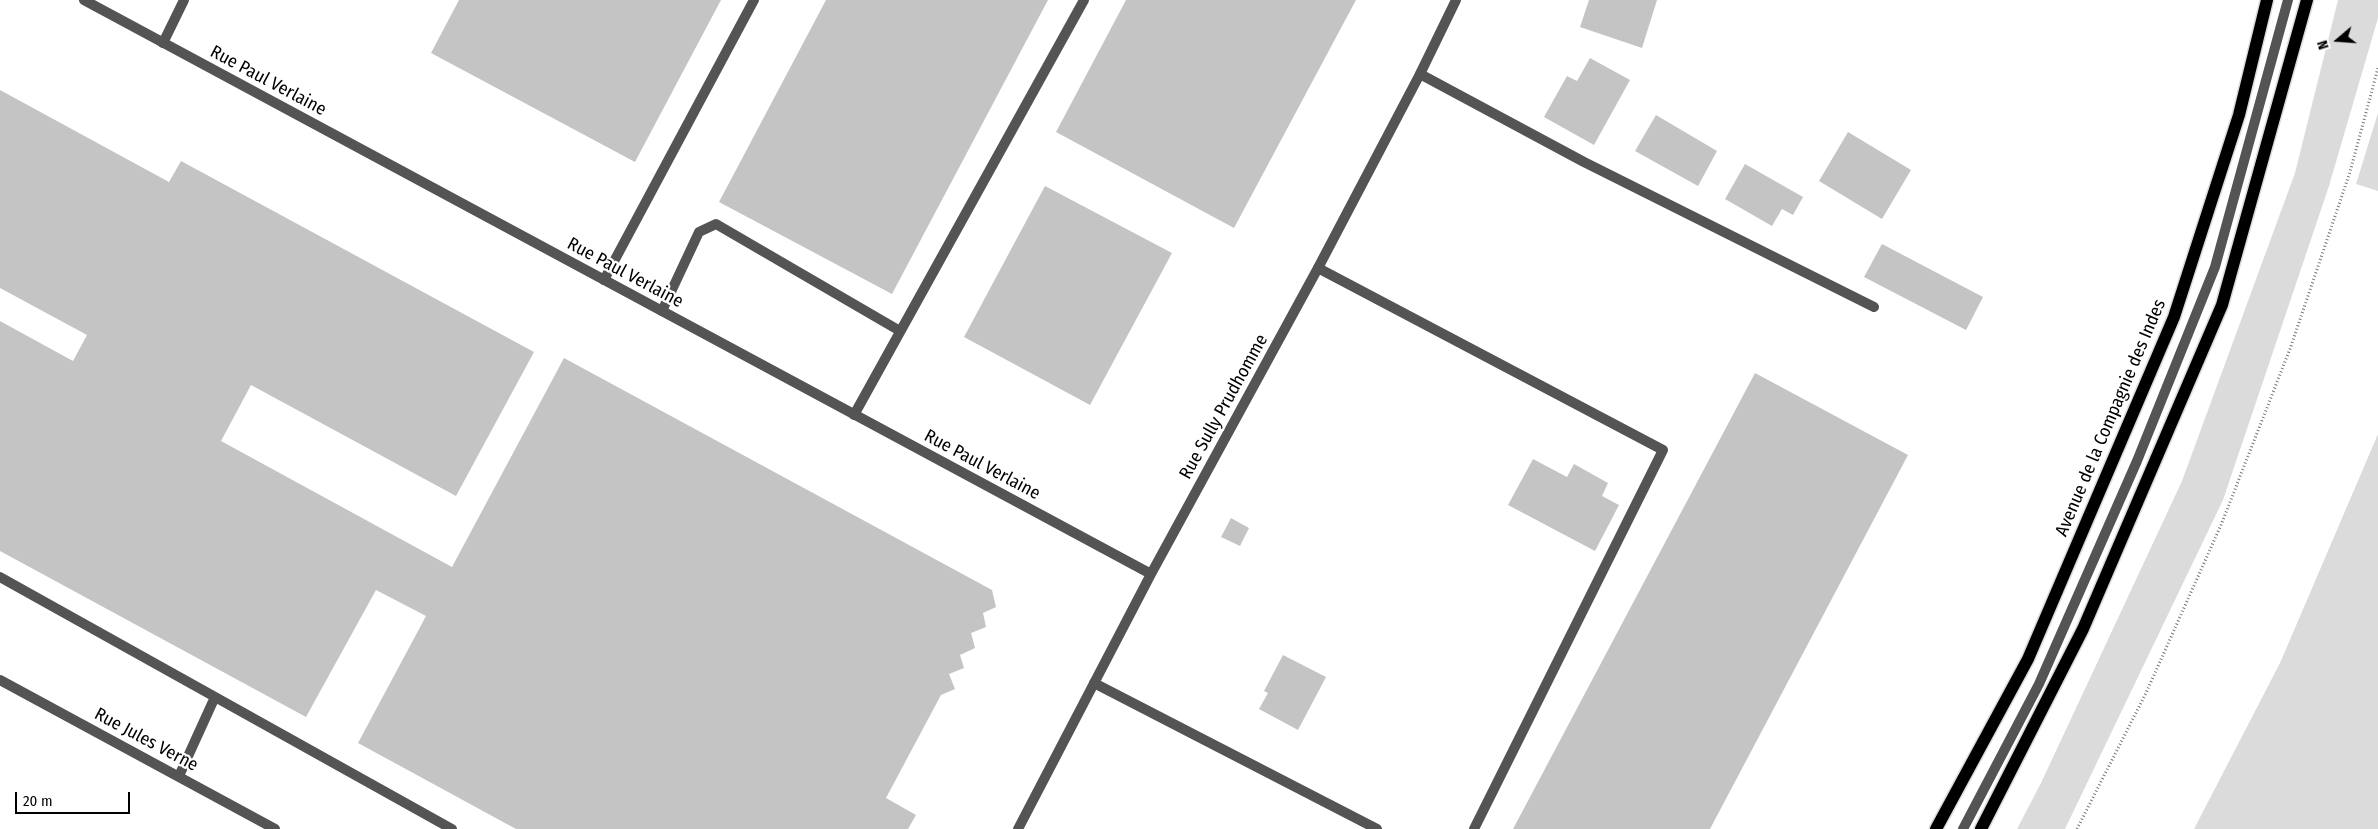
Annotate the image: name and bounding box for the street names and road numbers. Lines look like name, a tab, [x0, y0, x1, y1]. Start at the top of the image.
street label: Rue Paul Verlaine	[206, 41, 330, 121]
street label: Rue Paul Verlaine	[563, 233, 687, 313]
street label: Avenue de la Compagnie des Indes	[2051, 296, 2171, 540]
street label: Rue Sully Prudhomme	[1175, 331, 1273, 483]
street label: Rue Paul Verlaine	[920, 425, 1044, 505]
street label: Rue Jules Verne	[90, 704, 202, 776]

